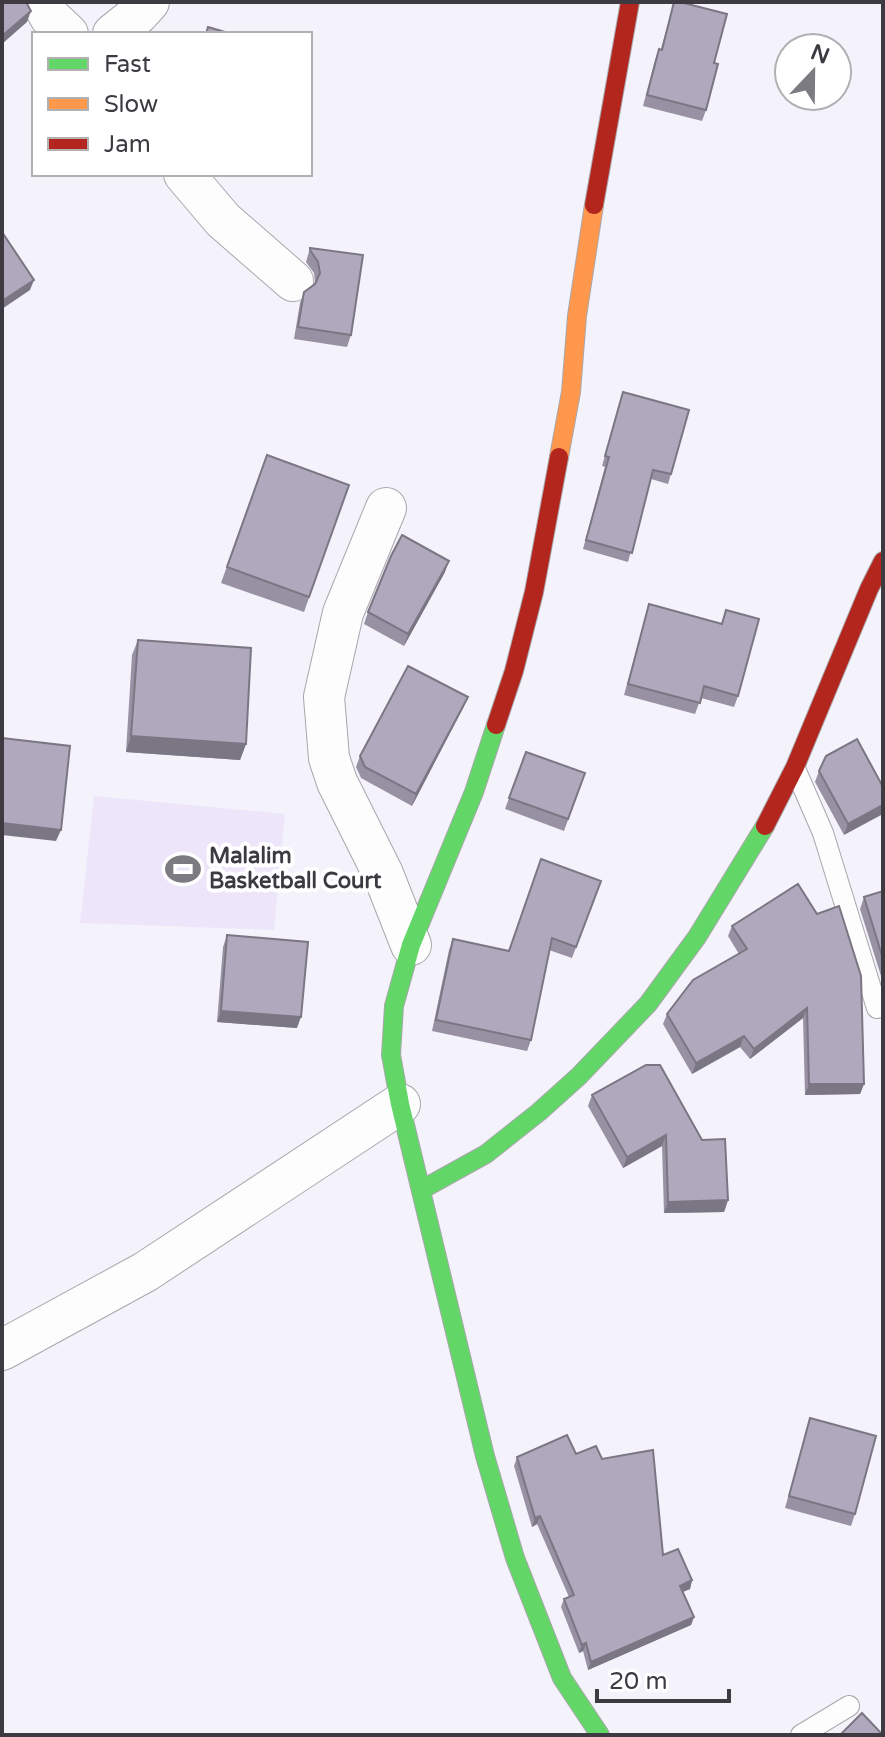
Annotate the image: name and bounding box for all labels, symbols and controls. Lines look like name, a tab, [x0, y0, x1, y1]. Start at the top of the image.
legend	[32, 32, 312, 176]
north arrow	[773, 32, 853, 112]
text: N	[807, 39, 833, 70]
text: Fast	[104, 50, 151, 79]
text: Slow	[104, 90, 158, 119]
text: Jam	[104, 130, 151, 159]
place label: Malalim Basketball Court	[209, 843, 382, 894]
sports icon: Malalim Basketball Court	[164, 850, 202, 888]
scale bar	[597, 1653, 729, 1703]
text: 20 m	[609, 1667, 667, 1696]

